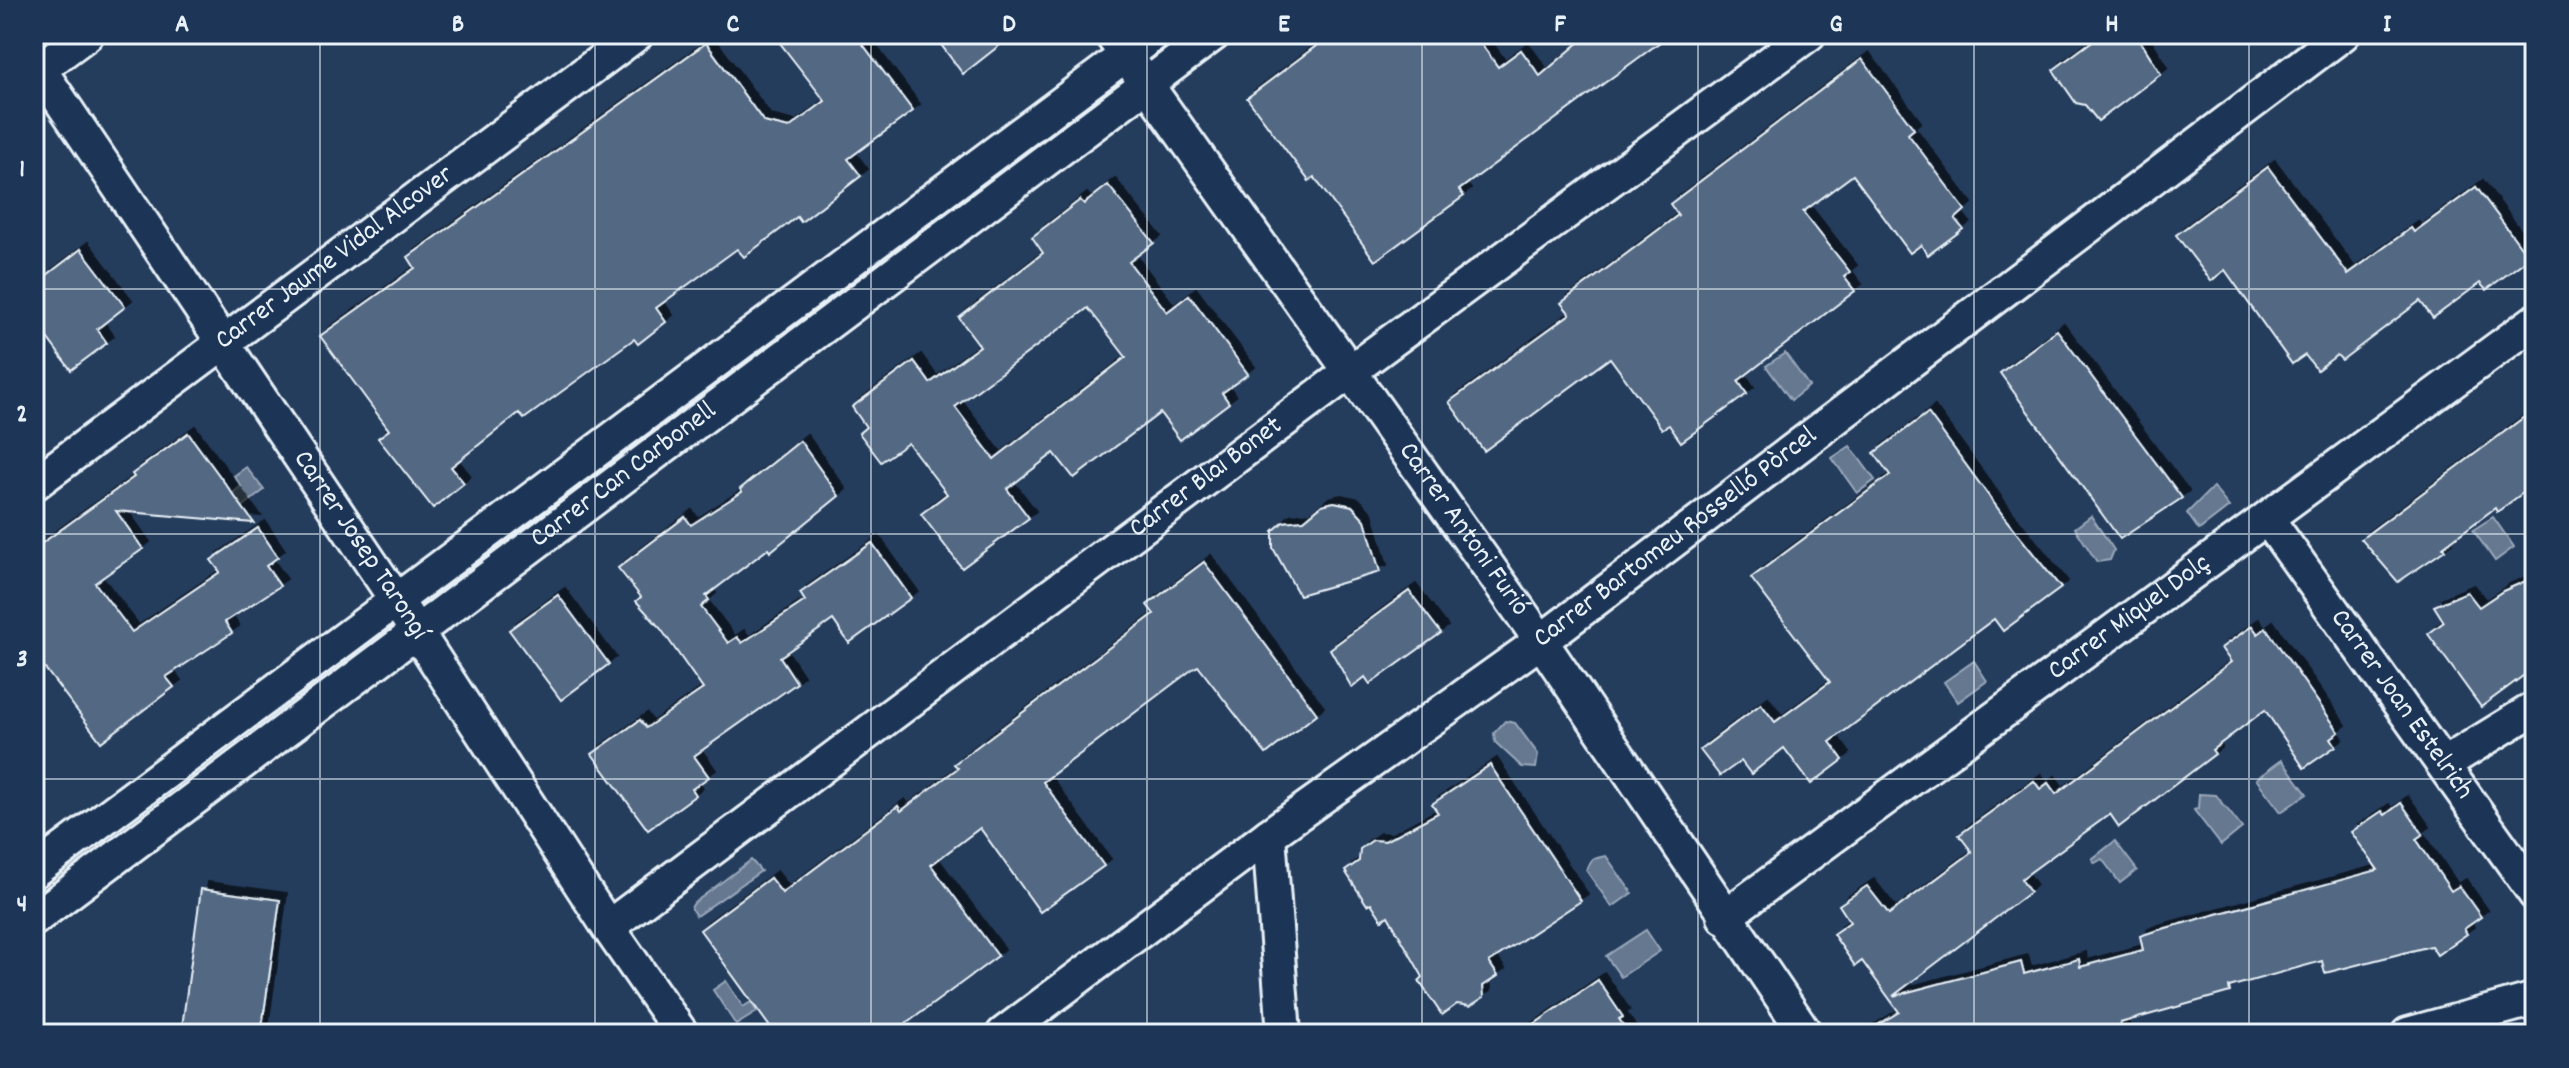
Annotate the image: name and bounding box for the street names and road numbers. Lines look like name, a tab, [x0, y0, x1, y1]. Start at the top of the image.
street label: Carrer Jaume Vidal Alcover	[208, 156, 463, 361]
street label: Carrer Can Carbonell	[523, 393, 726, 559]
street label: Carrer Blai Bonet	[1122, 408, 1292, 550]
street label: Carrer Bartomeu Rosselló Pòrcel	[1526, 418, 1827, 659]
street label: Carrer Antoni Furió	[1387, 435, 1538, 625]
street label: Carrer Josep Tarongí	[281, 443, 438, 650]
street label: Carrer Miquel Dolç	[2040, 545, 2220, 692]
street label: Carrer Joan Estelrich	[2319, 602, 2482, 809]

